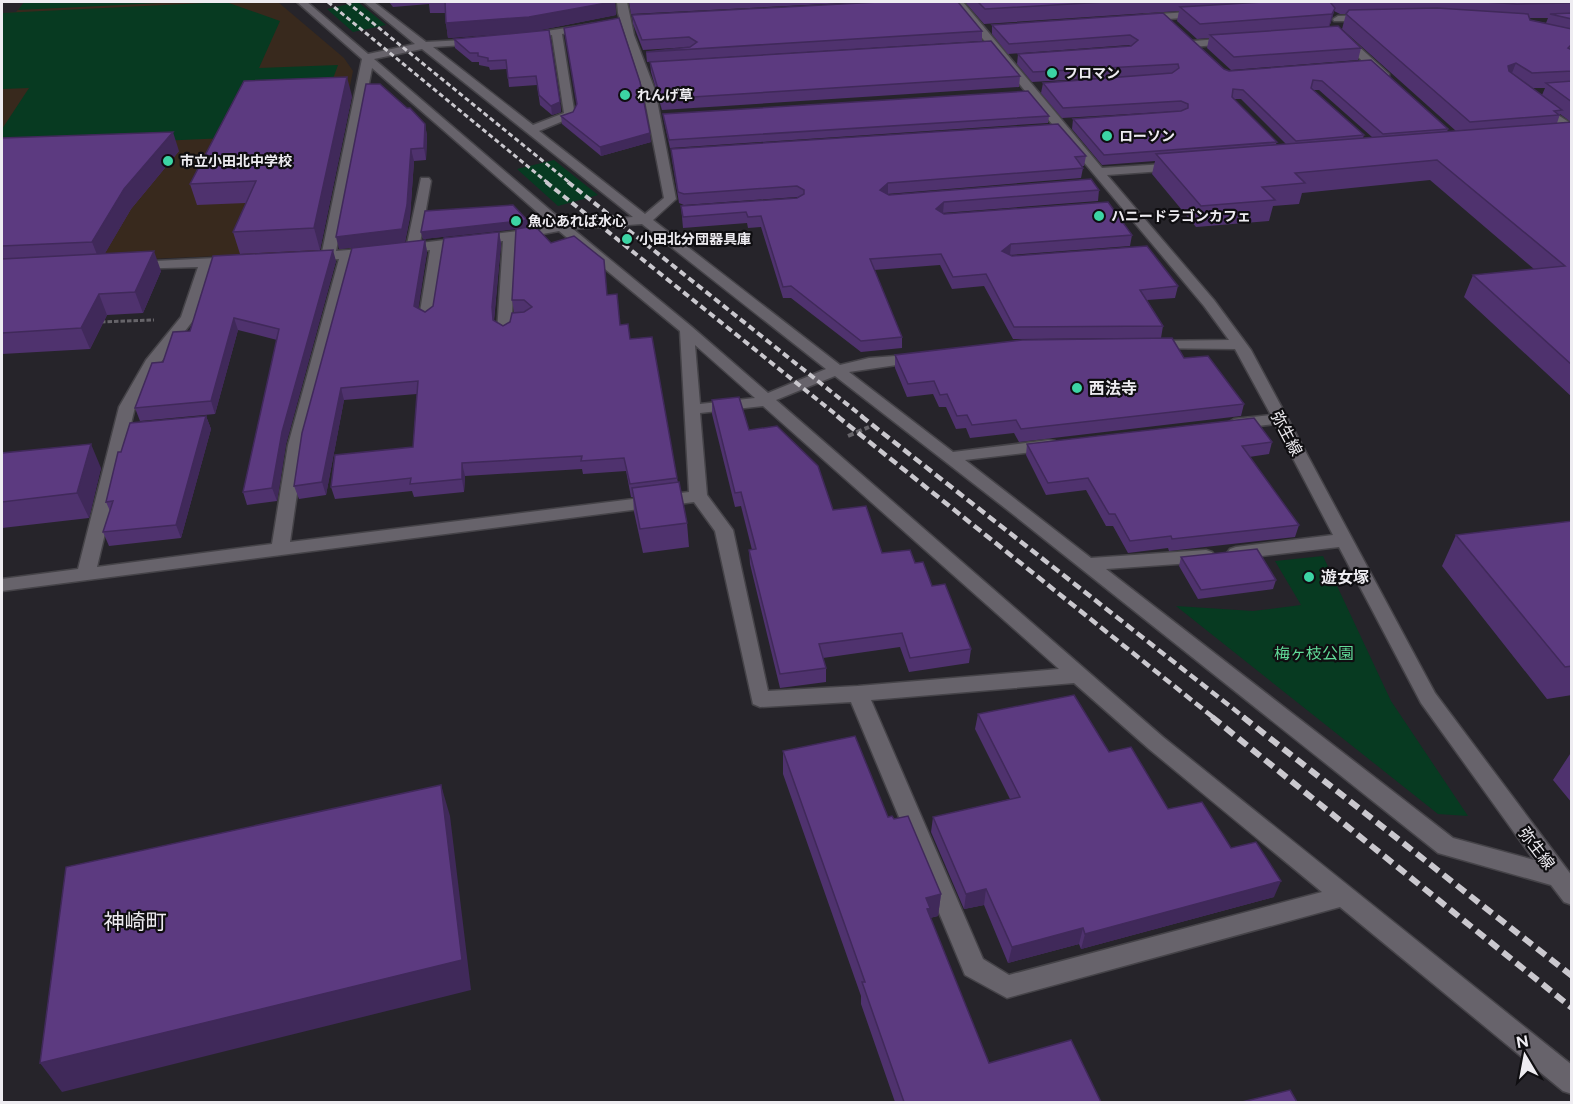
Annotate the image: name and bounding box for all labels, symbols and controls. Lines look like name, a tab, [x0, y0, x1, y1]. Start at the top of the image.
place label: フロマン	[1064, 65, 1120, 82]
marker: フロマン	[1045, 66, 1059, 80]
place label: れんげ草	[637, 87, 693, 104]
marker: れんげ草	[618, 88, 632, 102]
place label: ローソン	[1119, 128, 1175, 145]
marker: ローソン	[1100, 129, 1114, 143]
place label: 市立小田北中学校	[180, 153, 292, 170]
marker: 市立小田北中学校	[161, 154, 175, 168]
place label: ハニードラゴンカフェ	[1111, 208, 1251, 225]
marker: ハニードラゴンカフェ	[1092, 209, 1106, 223]
place label: 魚心あれば水心	[528, 213, 626, 230]
marker: 魚心あれば水心	[509, 214, 523, 228]
place label: 小田北分団器具庫	[639, 231, 751, 248]
marker: 小田北分団器具庫	[620, 232, 634, 246]
place label: 西法寺	[1089, 379, 1137, 398]
marker: 西法寺	[1070, 381, 1084, 395]
street label: 弥生線	[1267, 408, 1306, 459]
place label: 遊女塚	[1321, 568, 1369, 587]
marker: 遊女塚	[1302, 570, 1316, 584]
park label: 梅ヶ枝公園	[1274, 644, 1354, 663]
street label: 弥生線	[1515, 823, 1559, 873]
district label: 神崎町	[104, 909, 167, 934]
north arrow	[1495, 1026, 1555, 1086]
text: N	[1515, 1031, 1530, 1052]

